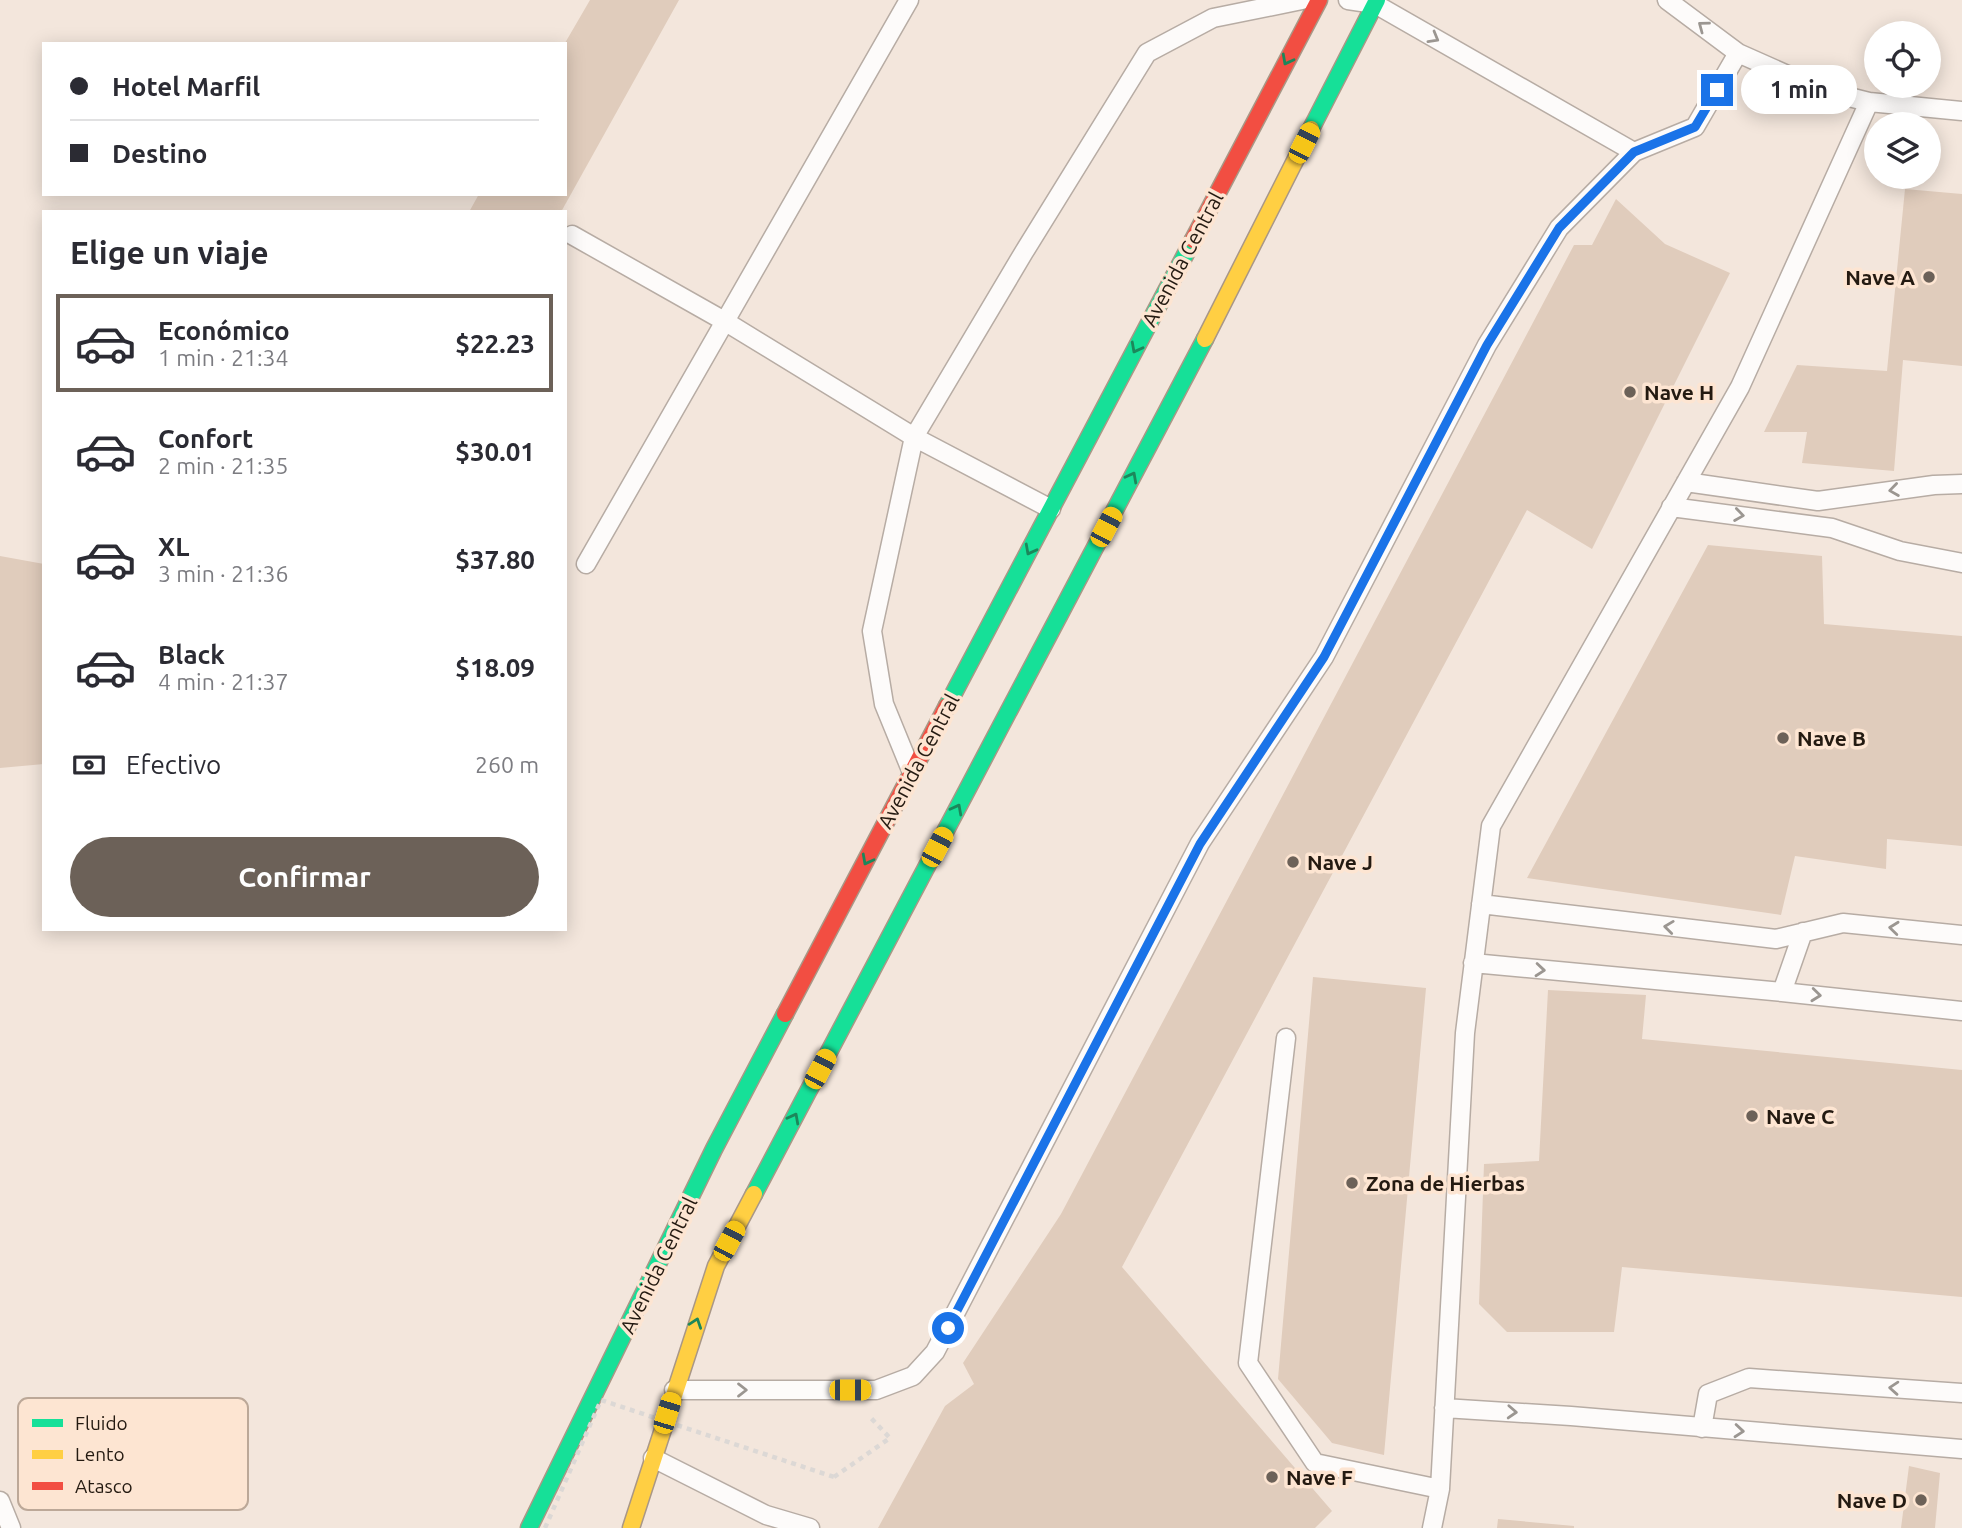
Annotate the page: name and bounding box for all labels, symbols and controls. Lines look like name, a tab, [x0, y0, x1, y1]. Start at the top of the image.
map controls	[1864, 21, 1941, 189]
button: locate	[1864, 21, 1941, 98]
one-way arrow	[1698, 22, 1711, 35]
one-way arrow	[1427, 30, 1439, 43]
one-way arrow	[1282, 53, 1296, 66]
callout: 1 min	[1742, 66, 1857, 114]
text: Hotel Marfil	[112, 72, 260, 101]
route end	[1701, 74, 1733, 106]
text: 1 min	[1770, 77, 1828, 102]
button: layers	[1864, 112, 1941, 189]
car	[1286, 120, 1323, 166]
text: Destino	[112, 139, 208, 168]
street label: Avenida Central	[1136, 188, 1228, 330]
text: Elige un viaje	[70, 234, 269, 270]
place label: Nave A	[1845, 265, 1915, 289]
marker: Nave A	[1921, 269, 1937, 285]
icon: car	[74, 312, 137, 375]
text: Económico	[158, 316, 290, 345]
text: $22.23	[455, 329, 535, 358]
one-way arrow	[1130, 341, 1144, 354]
text: 1 min · 21:34	[158, 345, 289, 370]
place label: Nave H	[1644, 380, 1714, 404]
marker: Nave H	[1622, 384, 1638, 400]
icon: car	[74, 420, 137, 483]
text: Confort	[158, 424, 253, 453]
text: $30.01	[455, 437, 535, 466]
text: 2 min · 21:35	[158, 453, 289, 478]
one-way arrow	[1124, 472, 1138, 485]
one-way arrow	[1888, 483, 1900, 498]
car	[1087, 504, 1126, 550]
one-way arrow	[1733, 508, 1745, 523]
icon: car	[74, 528, 137, 591]
text: XL	[158, 532, 189, 561]
one-way arrow	[1024, 543, 1038, 555]
text: $37.80	[455, 545, 535, 574]
text: 3 min · 21:36	[158, 561, 289, 586]
icon: car	[74, 636, 137, 699]
text: Black	[158, 640, 225, 669]
text: $18.09	[455, 653, 535, 682]
text: 4 min · 21:37	[158, 669, 289, 694]
street label: Avenida Central	[872, 690, 964, 832]
place label: Nave B	[1797, 726, 1866, 750]
marker: Nave B	[1775, 730, 1791, 746]
icon: cash	[70, 746, 108, 784]
text: Efectivo	[126, 750, 221, 779]
text: 260 m	[475, 752, 539, 777]
one-way arrow	[949, 803, 963, 816]
car	[918, 824, 957, 870]
button: Confirmar	[70, 837, 539, 917]
place label: Nave J	[1307, 850, 1373, 874]
one-way arrow	[861, 852, 875, 865]
marker: Nave J	[1285, 854, 1301, 870]
one-way arrow	[1664, 919, 1675, 934]
one-way arrow	[1888, 921, 1899, 936]
one-way arrow	[1535, 962, 1546, 977]
one-way arrow	[1810, 988, 1822, 1003]
car	[801, 1046, 840, 1092]
place label: Nave C	[1766, 1104, 1834, 1128]
marker: Nave C	[1744, 1108, 1760, 1124]
one-way arrow	[786, 1113, 799, 1125]
place label: Zona de Hierbas	[1366, 1171, 1525, 1195]
marker: Zona de Hierbas	[1344, 1175, 1360, 1191]
street label: Avenida Central	[615, 1193, 701, 1337]
car	[710, 1218, 749, 1264]
route start	[932, 1312, 964, 1344]
one-way arrow	[688, 1317, 702, 1330]
car	[830, 1380, 872, 1401]
one-way arrow	[1888, 1381, 1899, 1396]
one-way arrow	[737, 1382, 748, 1398]
car	[651, 1390, 684, 1436]
legend	[18, 1398, 248, 1510]
one-way arrow	[1507, 1405, 1518, 1420]
text: Fluido	[75, 1412, 128, 1434]
one-way arrow	[1734, 1423, 1745, 1438]
text: Lento	[75, 1443, 125, 1465]
place label: Nave F	[1286, 1465, 1353, 1489]
marker: Nave F	[1264, 1469, 1280, 1485]
text: Atasco	[75, 1475, 133, 1497]
place label: Nave D	[1837, 1488, 1907, 1512]
marker: Nave D	[1913, 1492, 1929, 1508]

